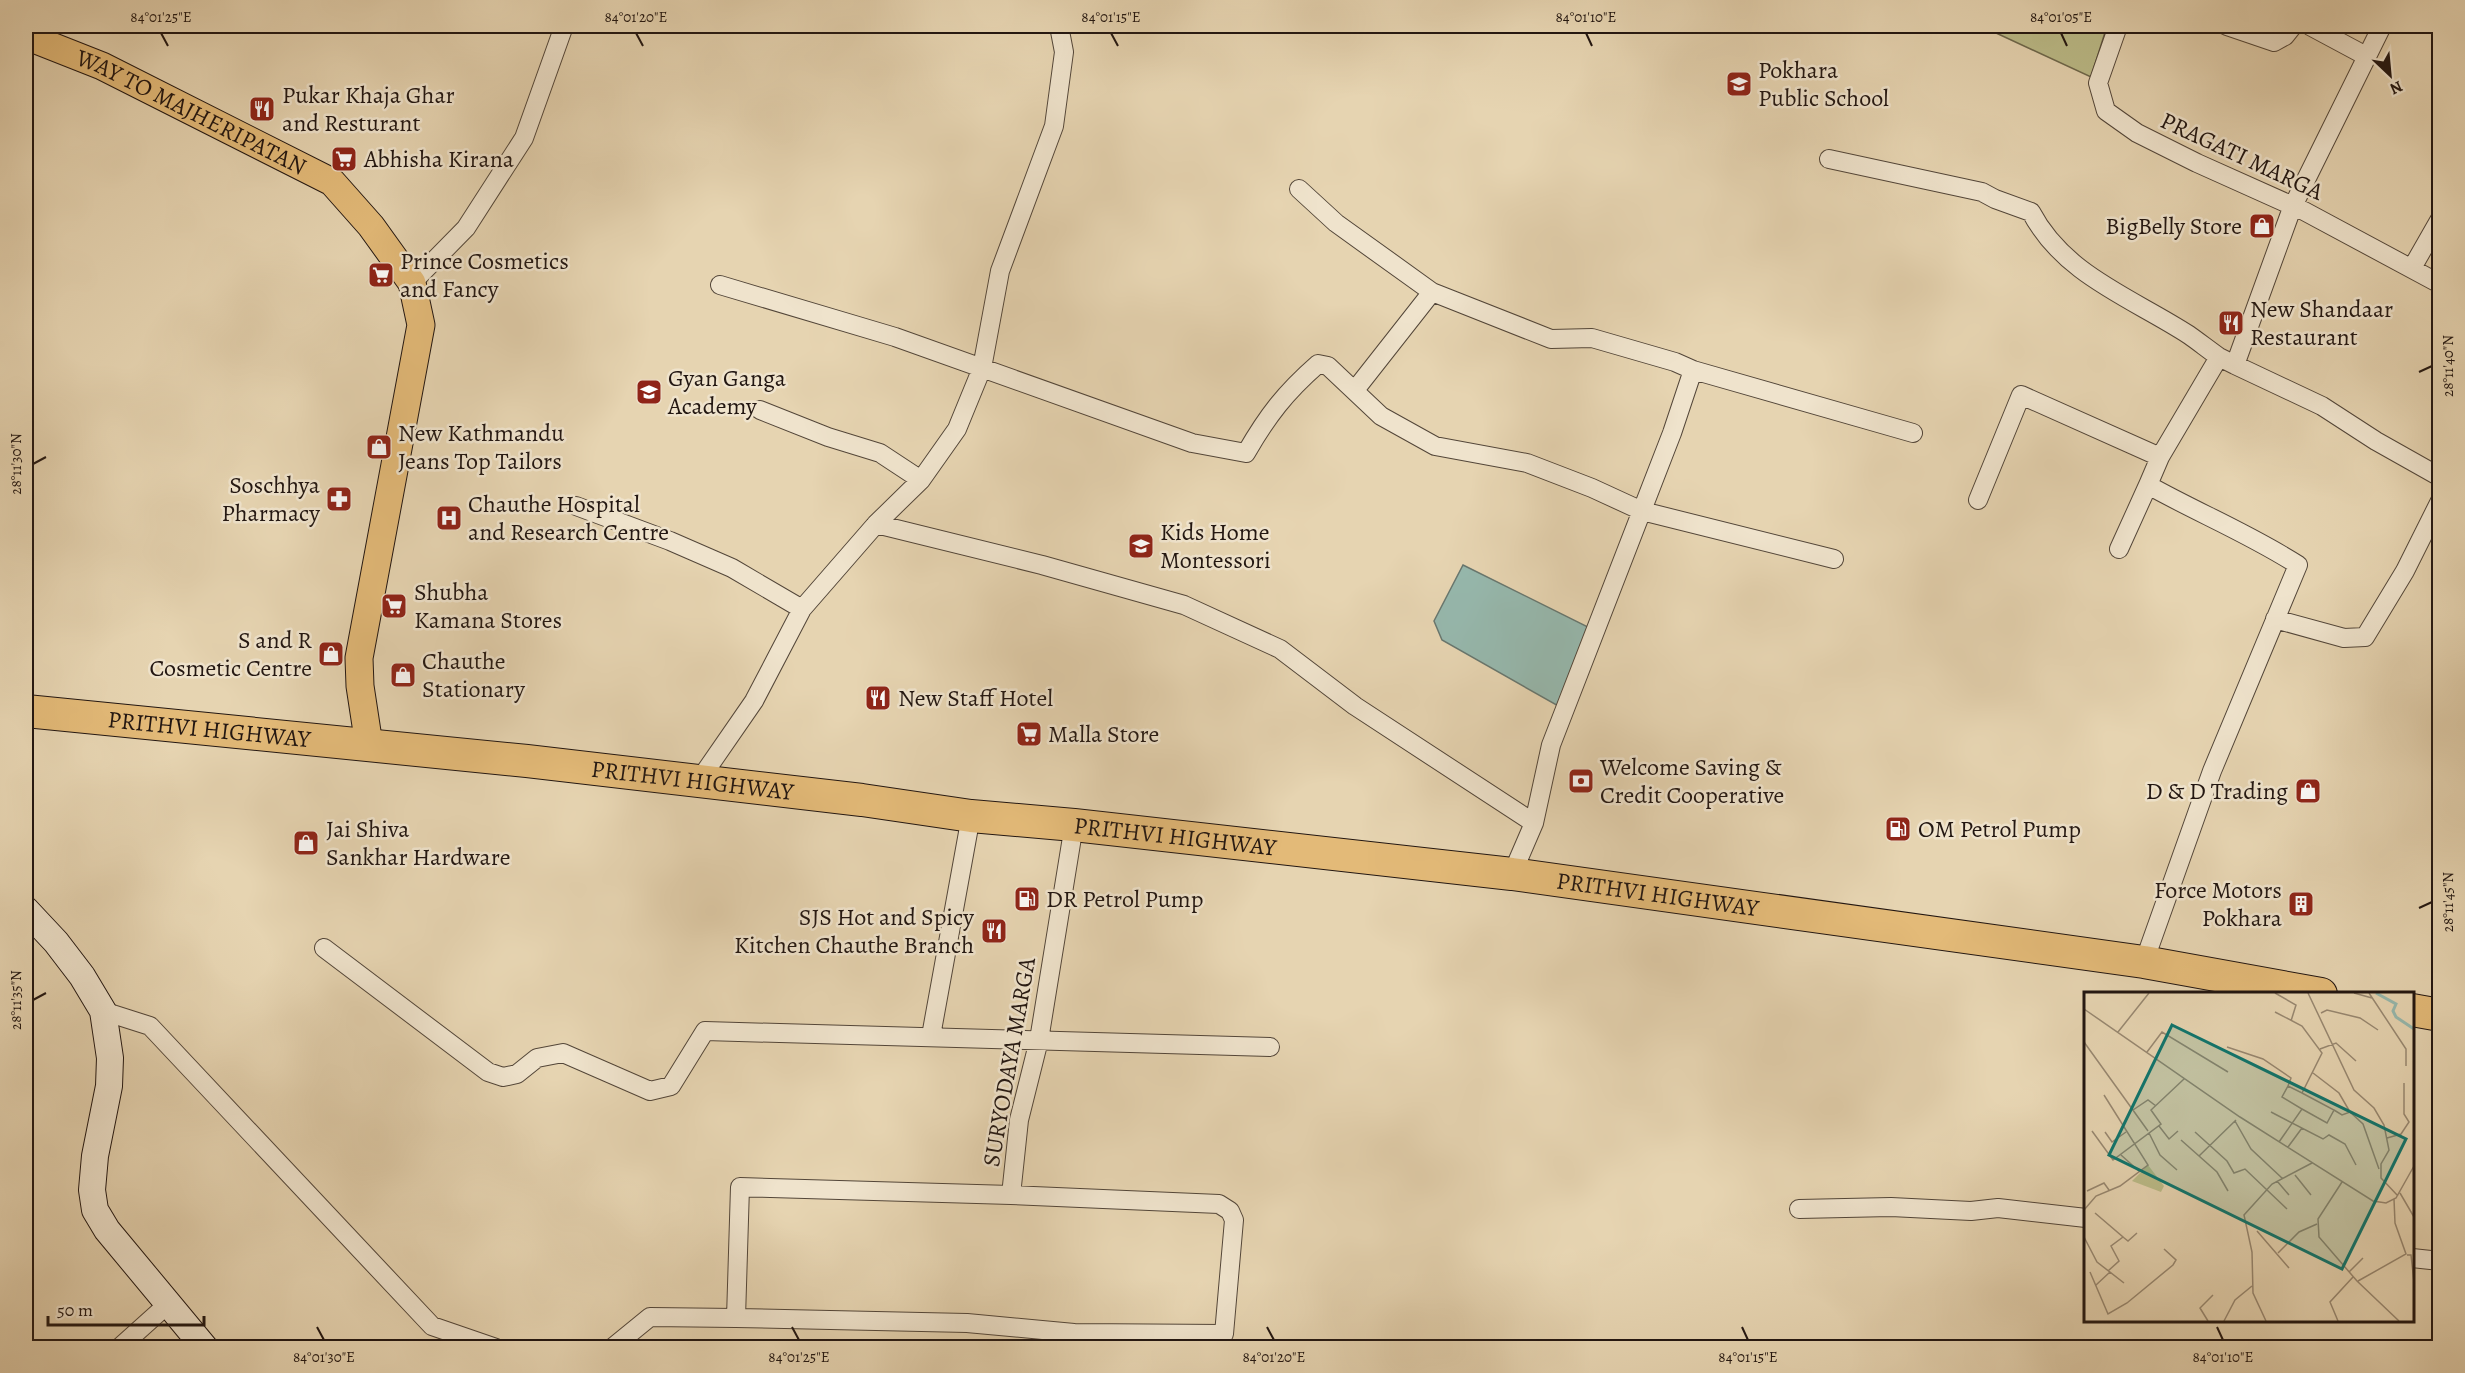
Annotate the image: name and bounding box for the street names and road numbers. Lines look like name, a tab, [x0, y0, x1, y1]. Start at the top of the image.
street label: WAY TO MAJHERIPATAN	[71, 41, 312, 183]
street label: PRAGATI MARGA	[2155, 104, 2330, 208]
street label: PRITHVI HIGHWAY	[106, 703, 313, 755]
street label: PRITHVI HIGHWAY	[589, 753, 796, 808]
street label: PRITHVI HIGHWAY	[1072, 809, 1279, 864]
street label: PRITHVI HIGHWAY	[1554, 864, 1762, 924]
street label: SURYODAYA MARGA	[975, 954, 1043, 1169]

